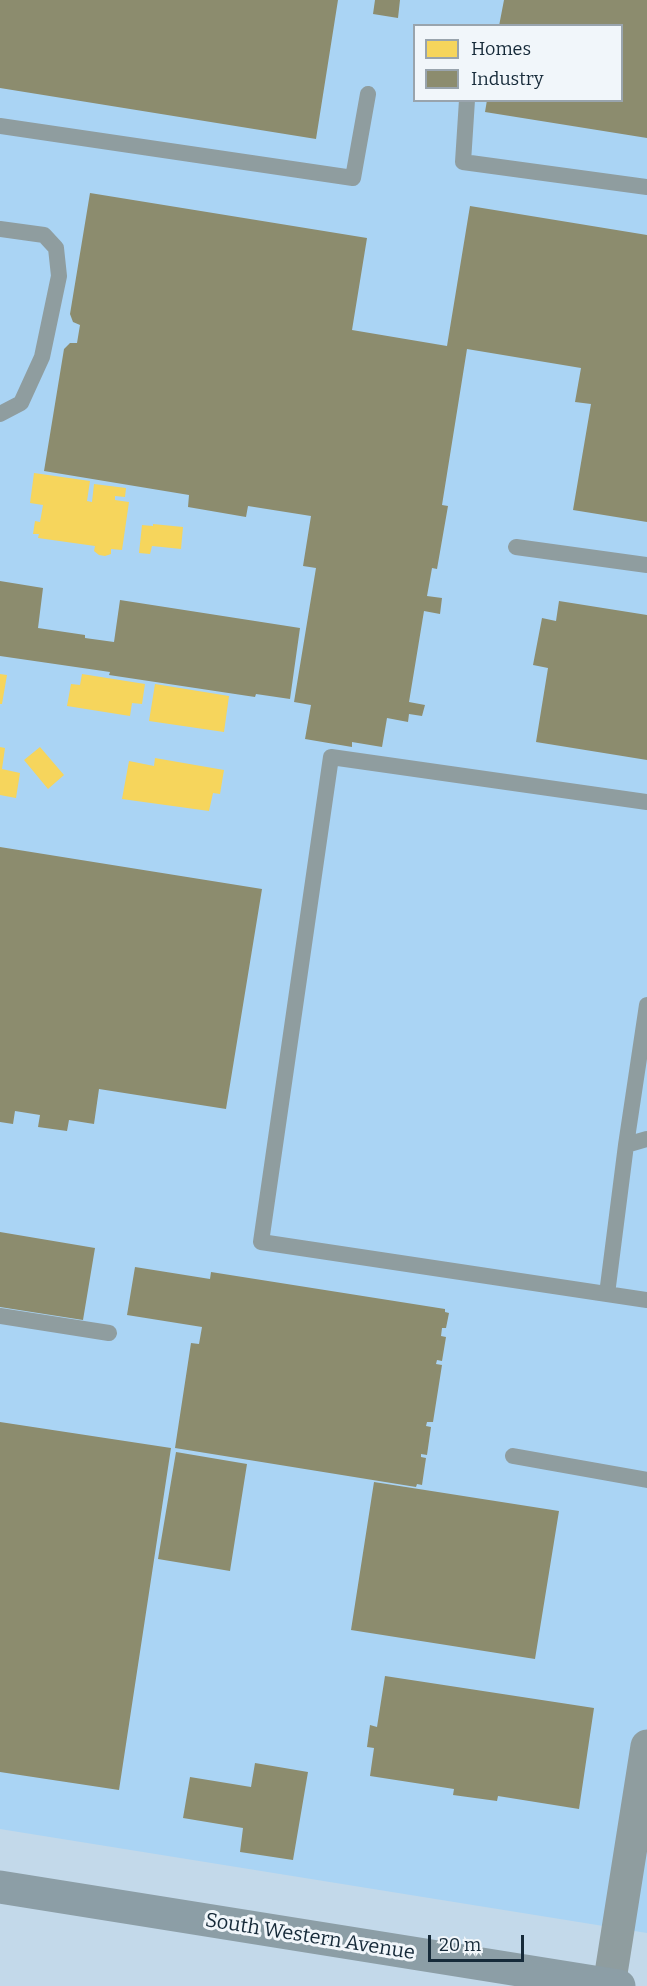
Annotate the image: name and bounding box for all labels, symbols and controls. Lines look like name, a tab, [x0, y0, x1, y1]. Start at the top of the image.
legend	[413, 24, 623, 102]
text: Homes	[471, 38, 531, 60]
text: Industry	[471, 68, 543, 90]
street label: South Western Avenue	[203, 1909, 417, 1965]
scale bar	[431, 1923, 527, 1961]
text: 20 m	[439, 1934, 481, 1956]

